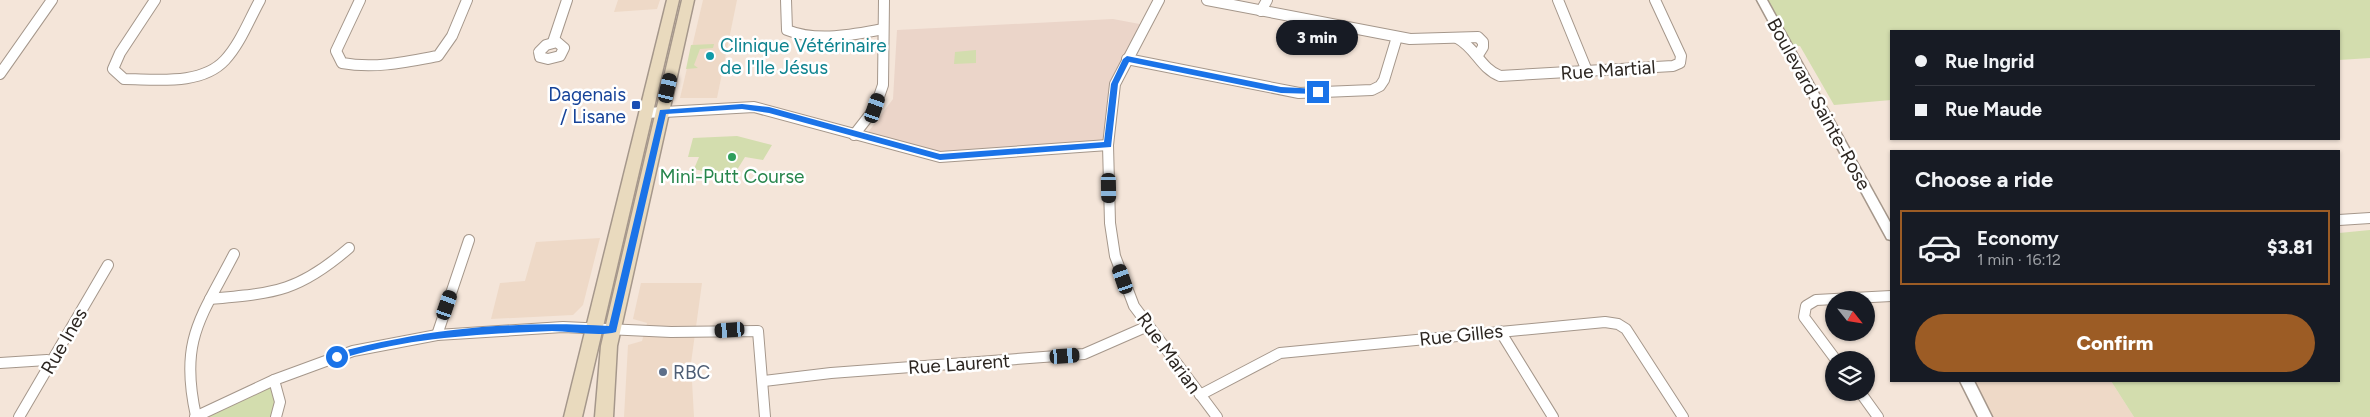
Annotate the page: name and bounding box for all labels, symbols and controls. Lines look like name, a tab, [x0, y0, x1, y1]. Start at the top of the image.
street label: Boulevard Sainte-Rose	[1762, 14, 1876, 194]
callout: 3 min	[1277, 19, 1359, 54]
text: 3 min	[1297, 28, 1337, 47]
place label: Clinique Vétérinaire de I'Ile Jésus	[720, 34, 887, 79]
marker: Clinique Vétérinaire de I'Ile Jésus	[704, 50, 716, 62]
text: Rue Ingrid	[1945, 50, 2034, 73]
street label: Rue Martial	[1560, 55, 1656, 85]
car	[657, 72, 678, 104]
route end	[1307, 81, 1329, 103]
place label: Dagenais / Lisane	[548, 83, 626, 128]
car	[863, 91, 886, 125]
text: Rue Maude	[1945, 98, 2042, 121]
marker: Dagenais / Lisane	[630, 99, 642, 111]
marker: Mini-Putt Course	[726, 151, 738, 163]
place label: Mini-Putt Course	[660, 165, 804, 188]
text: Choose a ride	[1915, 166, 2053, 193]
car	[1101, 173, 1116, 203]
icon: car	[1917, 225, 1962, 270]
text: Economy	[1977, 227, 2059, 250]
text: $3.81	[2267, 236, 2313, 259]
text: 1 min · 16:12	[1977, 250, 2061, 269]
car	[1111, 262, 1134, 296]
car	[435, 288, 458, 322]
north arrow	[1825, 291, 1875, 341]
map controls	[1825, 291, 1875, 401]
street label: Rue Ines	[36, 304, 92, 378]
street label: Rue Marian	[1132, 308, 1206, 398]
button: Confirm	[1915, 314, 2315, 372]
street label: Rue Gilles	[1418, 319, 1504, 351]
car	[714, 321, 745, 339]
route start	[326, 346, 348, 368]
car	[1049, 347, 1080, 365]
street label: Rue Laurent	[907, 349, 1011, 379]
button: layers	[1825, 351, 1875, 401]
place label: RBC	[673, 361, 711, 384]
marker: RBC	[657, 366, 669, 378]

